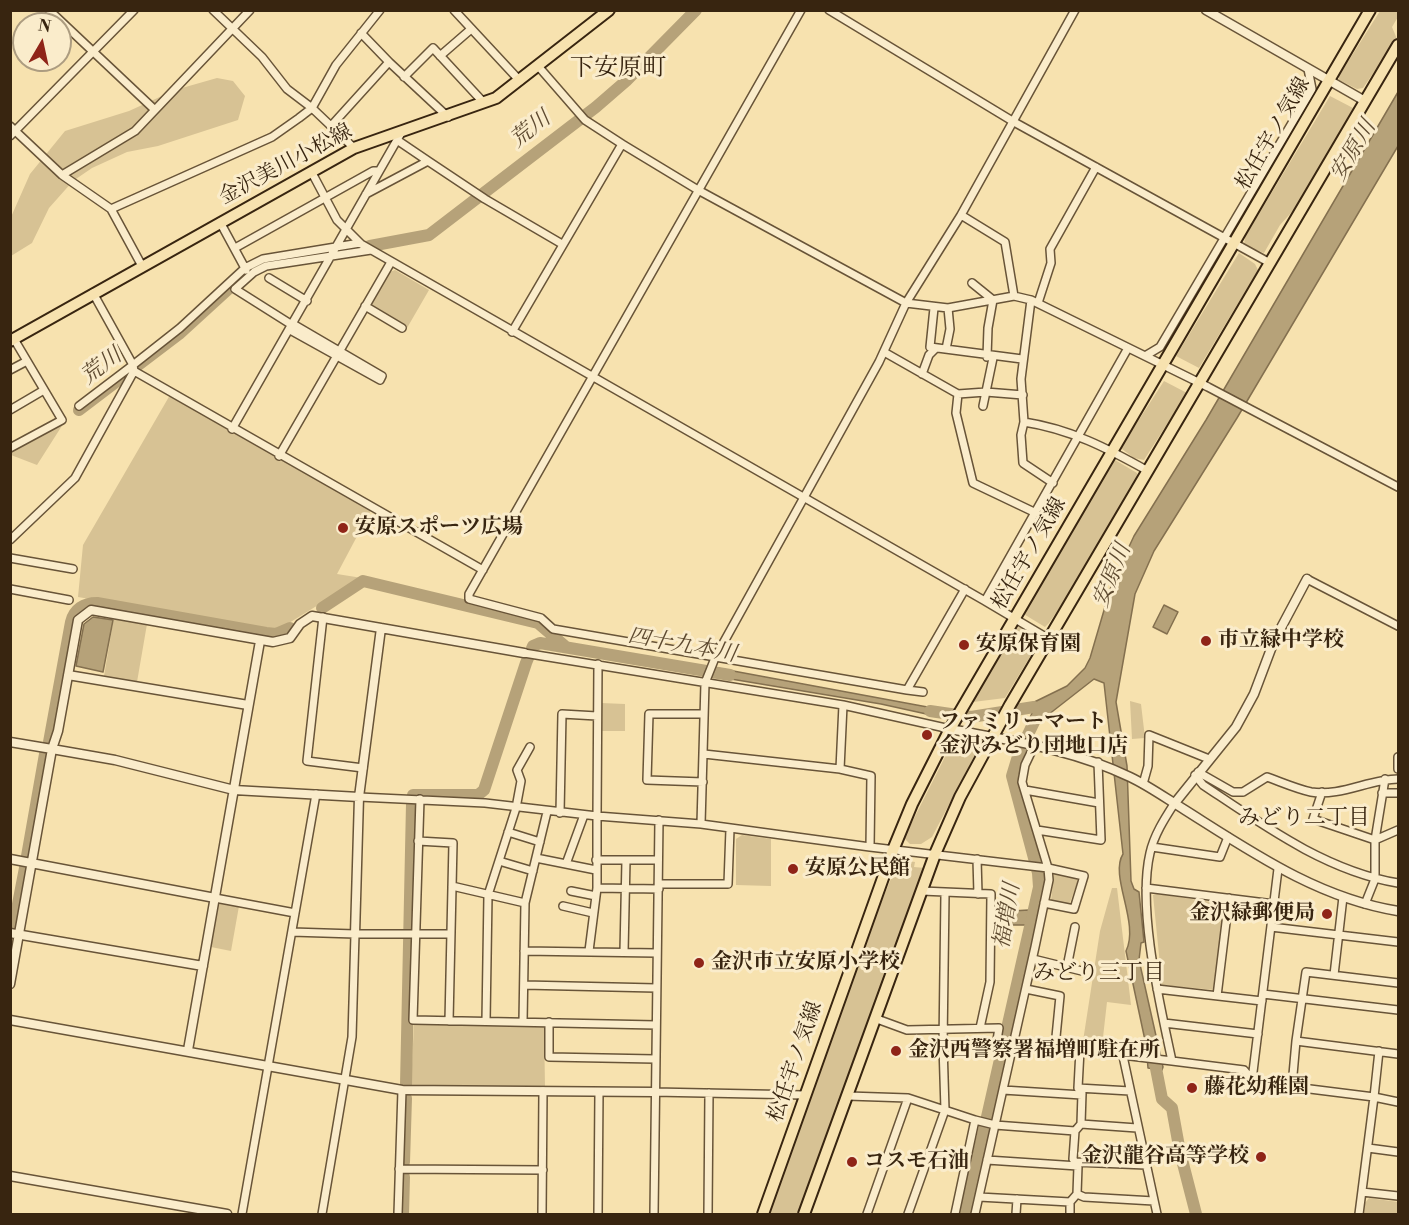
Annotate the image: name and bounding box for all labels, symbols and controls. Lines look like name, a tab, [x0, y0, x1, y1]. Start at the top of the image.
north arrow	[12, 12, 72, 72]
text: N	[37, 15, 52, 37]
district label: 下安原町	[570, 55, 666, 83]
street label: 松任宇ノ気線	[1232, 73, 1316, 195]
water label: 荒川	[506, 106, 556, 154]
water label: 安原川	[1326, 116, 1382, 186]
street label: 金沢美川小松線	[215, 119, 357, 211]
water label: 荒川	[76, 343, 128, 391]
street label: 松任宇ノ気線	[988, 493, 1072, 615]
place label: 安原スポーツ広場	[355, 515, 523, 541]
marker: 安原スポーツ広場	[336, 521, 350, 535]
water label: 安原川	[1088, 540, 1138, 612]
water label: 四十九本川	[626, 623, 738, 669]
place label: 市立緑中学校	[1218, 628, 1344, 654]
place label: 安原保育園	[976, 632, 1081, 658]
marker: 市立緑中学校	[1199, 634, 1213, 648]
marker: 安原保育園	[957, 638, 971, 652]
place label: ファミリーマート 金沢みどり団地口店	[939, 710, 1128, 760]
marker: ファミリーマート 金沢みどり団地口店	[920, 728, 934, 742]
district label: みどり二丁目	[1238, 806, 1370, 832]
place label: 安原公民館	[805, 856, 910, 882]
marker: 安原公民館	[786, 862, 800, 876]
water label: 福増川	[989, 881, 1027, 951]
place label: 金沢緑郵便局	[1189, 901, 1315, 927]
marker: 金沢緑郵便局	[1320, 907, 1334, 921]
place label: 金沢市立安原小学校	[711, 950, 900, 976]
marker: 金沢市立安原小学校	[692, 956, 706, 970]
district label: みどり三丁目	[1033, 961, 1165, 987]
street label: 松任宇ノ気線	[764, 998, 828, 1126]
place label: 金沢西警察署福増町駐在所	[908, 1038, 1160, 1064]
marker: 金沢西警察署福増町駐在所	[889, 1044, 903, 1058]
place label: 藤花幼稚園	[1204, 1075, 1309, 1101]
marker: 藤花幼稚園	[1185, 1081, 1199, 1095]
place label: 金沢龍谷高等学校	[1081, 1144, 1249, 1170]
place label: コスモ石油	[864, 1149, 969, 1175]
marker: 金沢龍谷高等学校	[1254, 1150, 1268, 1164]
marker: コスモ石油	[845, 1155, 859, 1169]

